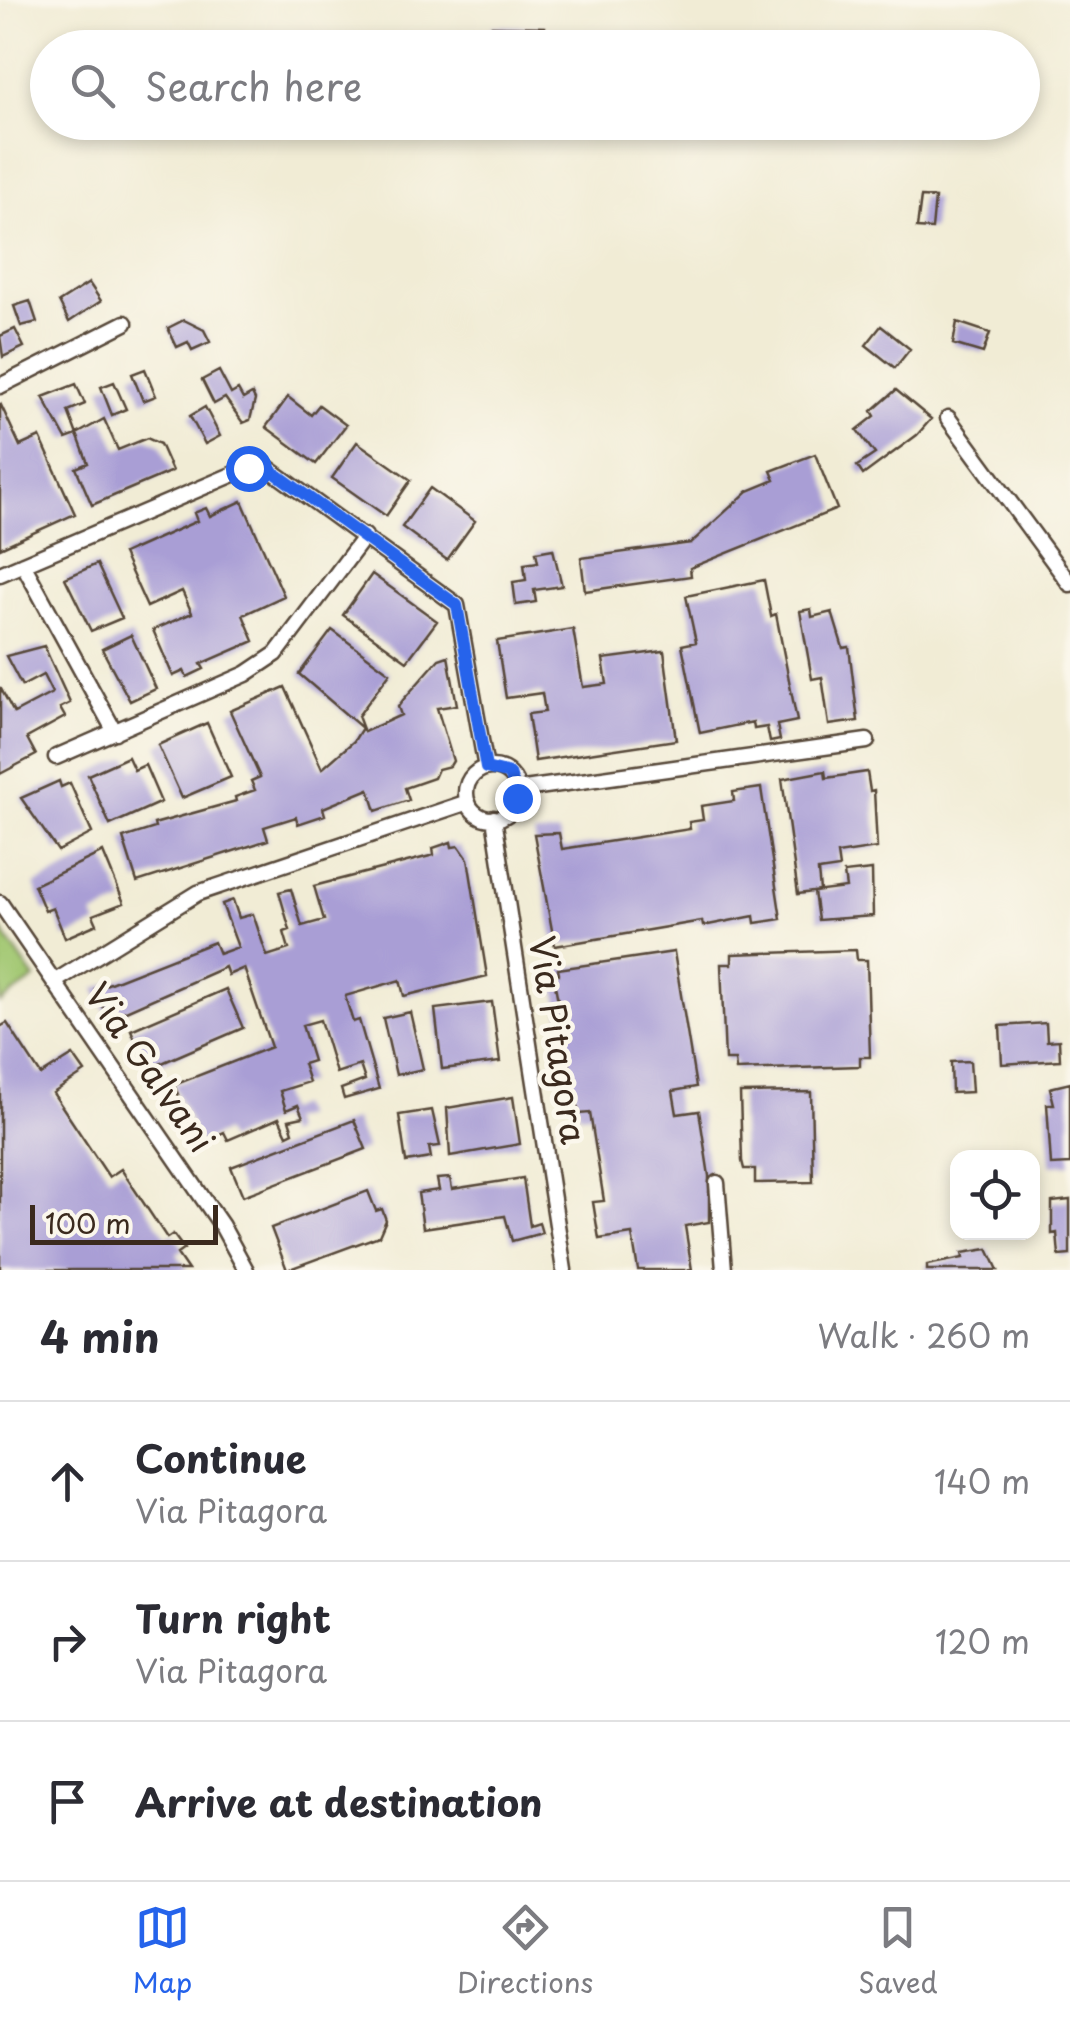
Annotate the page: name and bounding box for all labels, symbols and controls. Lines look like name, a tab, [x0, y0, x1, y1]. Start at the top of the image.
search box	[30, 30, 1040, 140]
text: Search here	[145, 57, 362, 114]
icon: search	[65, 58, 120, 113]
route start	[226, 446, 272, 492]
route end	[495, 776, 541, 822]
street label: Via Pitagora	[517, 932, 602, 1148]
street label: Via Galvani	[73, 971, 229, 1162]
map controls	[950, 1150, 1040, 1240]
button: locate	[950, 1150, 1040, 1240]
scale bar	[30, 1200, 218, 1244]
text: 100 m	[45, 1201, 131, 1244]
text: 4 min	[40, 1304, 160, 1367]
text: Walk · 260 m	[817, 1311, 1030, 1359]
text: Continue	[135, 1429, 306, 1486]
icon: ahead	[40, 1454, 95, 1509]
text: 140 m	[934, 1457, 1030, 1505]
text: Via Pitagora	[135, 1486, 327, 1534]
text: Turn right	[135, 1589, 331, 1646]
icon: right	[40, 1614, 95, 1669]
text: 120 m	[935, 1617, 1030, 1665]
text: Via Pitagora	[135, 1646, 327, 1694]
text: Arrive at destination	[135, 1773, 543, 1830]
icon: arrive	[40, 1774, 95, 1829]
tab: Map	[132, 1900, 192, 2003]
tab: Directions	[457, 1900, 593, 2003]
tab: Saved	[858, 1900, 938, 2003]

